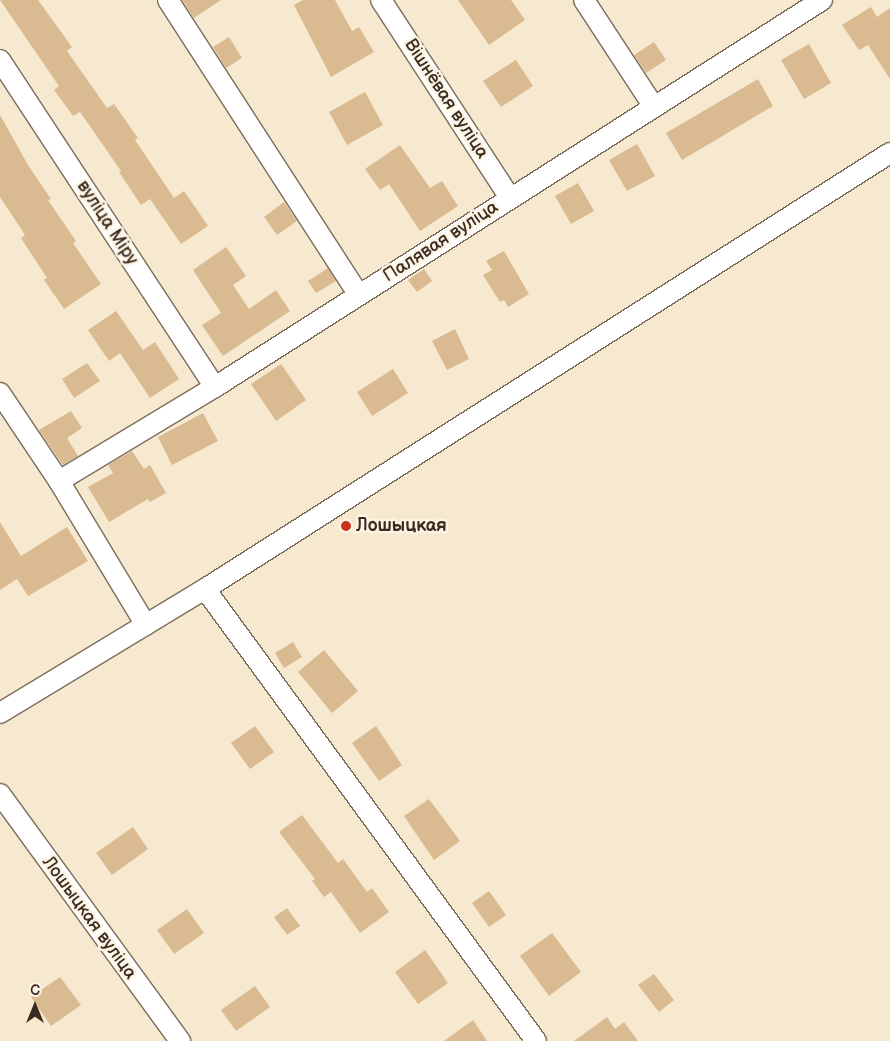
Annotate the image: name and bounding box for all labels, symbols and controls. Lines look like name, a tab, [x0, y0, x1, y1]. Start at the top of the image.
street label: Вішнёвая вуліца	[399, 35, 493, 163]
street label: вуліца Міру	[72, 177, 142, 269]
street label: Палявая вуліца	[379, 197, 503, 287]
place label: Лошыцкая	[356, 515, 447, 537]
marker: Лошыцкая	[340, 520, 352, 532]
street label: Лошыцкая вуліца	[37, 852, 141, 984]
north arrow	[10, 981, 60, 1031]
text: С	[30, 982, 40, 999]

